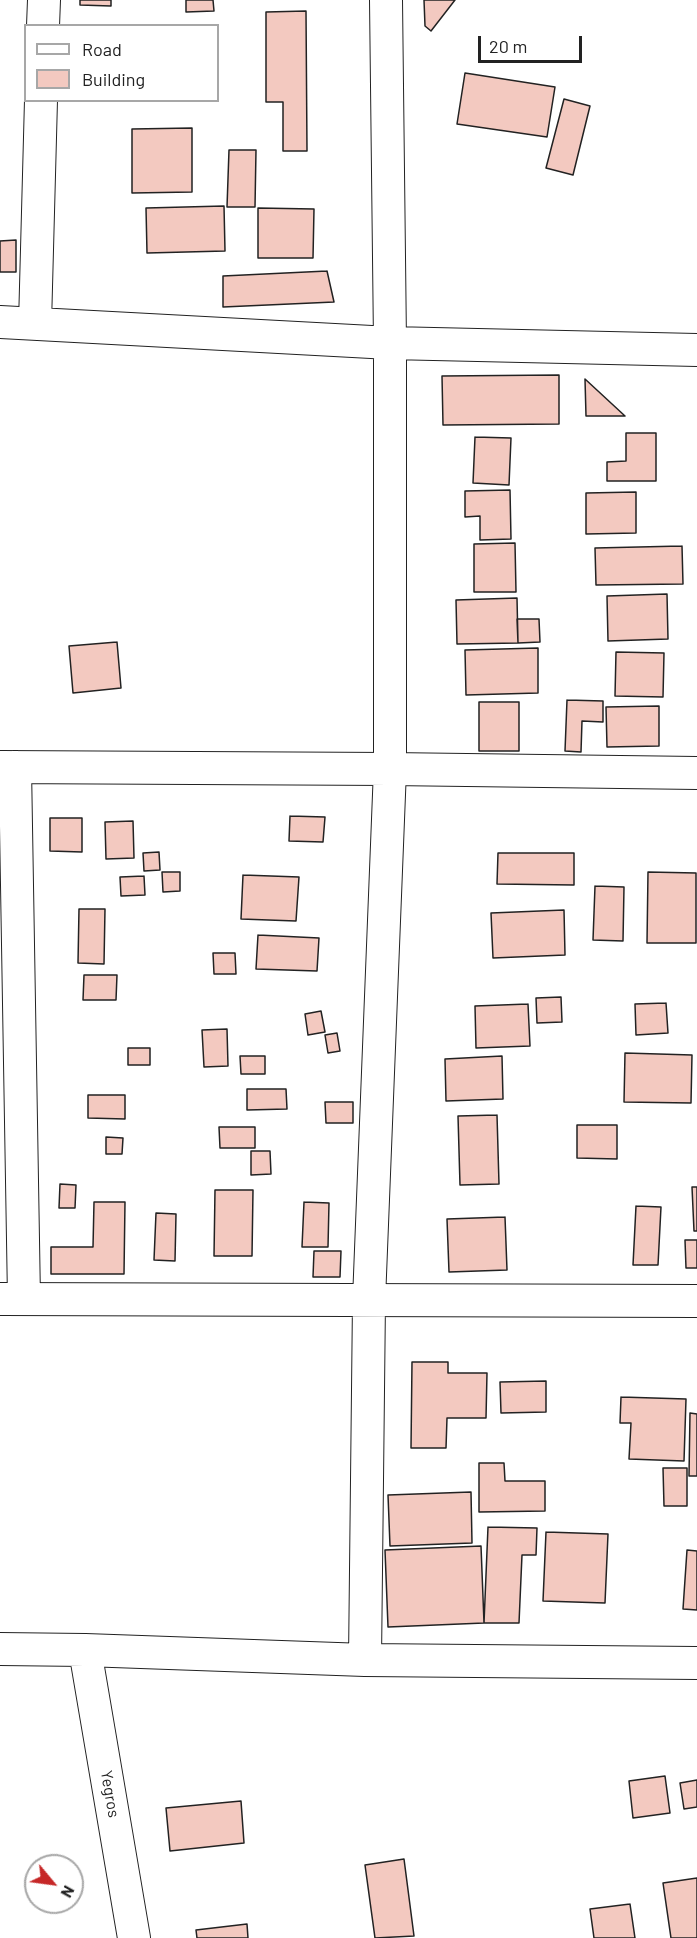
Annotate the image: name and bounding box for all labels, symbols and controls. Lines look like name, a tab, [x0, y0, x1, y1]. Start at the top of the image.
legend	[24, 24, 219, 102]
scale bar	[481, 24, 584, 62]
text: 20 m	[489, 35, 527, 57]
text: Road	[82, 38, 122, 60]
text: Building	[82, 68, 145, 90]
street label: Yegros	[96, 1769, 124, 1819]
north arrow	[24, 1854, 84, 1914]
text: N	[58, 1883, 79, 1901]

